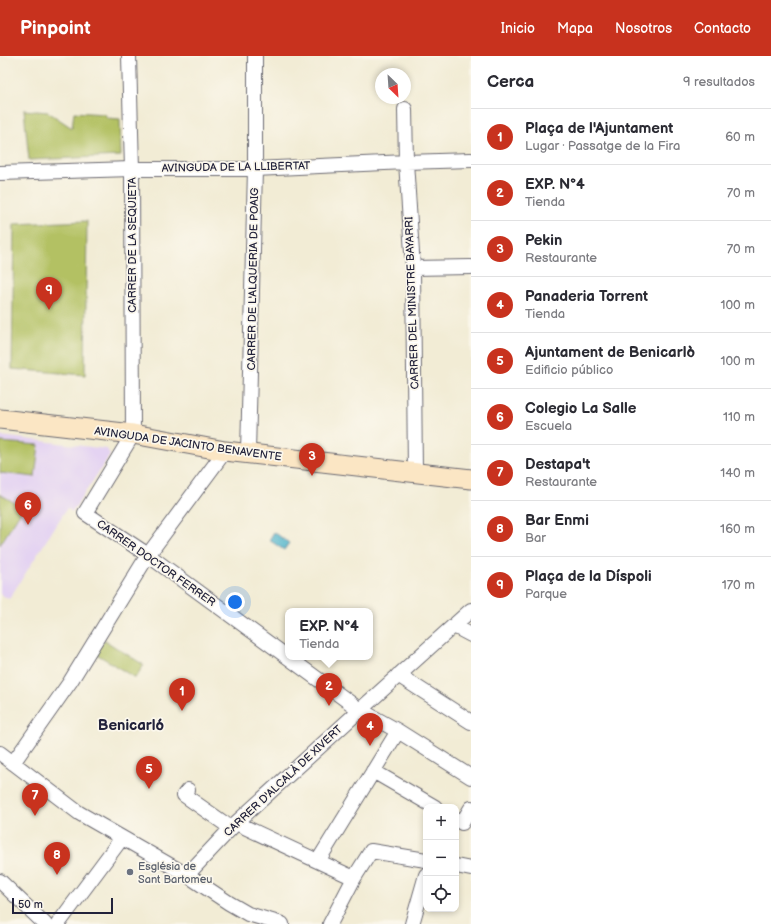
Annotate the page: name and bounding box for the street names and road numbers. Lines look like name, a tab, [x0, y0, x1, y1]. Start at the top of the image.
street label: AVINGUDA DE LA LLIBERTAT	[162, 159, 311, 175]
street label: CARRER DE LA SEQUIETA	[126, 177, 139, 313]
street label: CARRER DE L'ALQUERIA DE POAIG	[245, 187, 261, 371]
street label: CARRER DEL MINISTRE BAYARRI	[402, 216, 422, 390]
street label: AVINGUDA DE JACINTO BENAVENTE	[93, 424, 283, 464]
street label: CARRER DOCTOR FERRER	[94, 517, 218, 609]
street label: CARRER D'ALCALÀ DE XIVERT	[220, 722, 345, 839]

